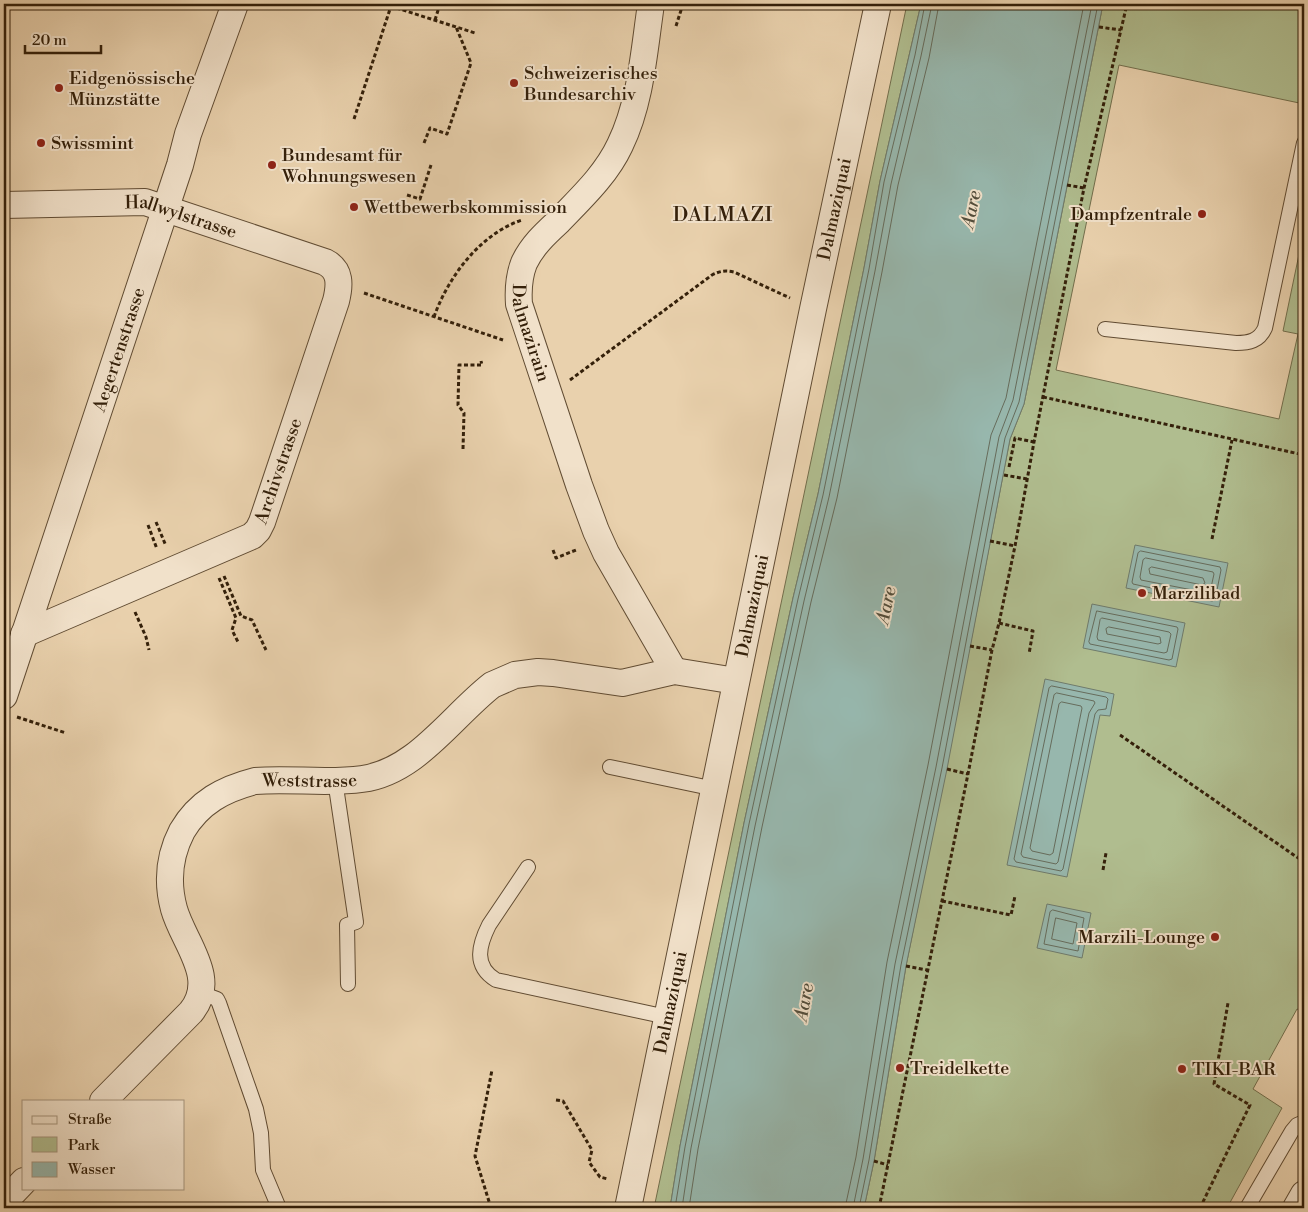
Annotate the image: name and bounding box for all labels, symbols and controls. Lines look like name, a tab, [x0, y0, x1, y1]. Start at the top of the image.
scale bar	[25, 22, 101, 54]
text: 20 m	[32, 31, 67, 50]
place label: Schweizerisches Bundesarchiv	[523, 62, 658, 106]
place label: Eidgenössische Münzstätte	[69, 67, 195, 111]
marker: Schweizerisches Bundesarchiv	[508, 77, 520, 89]
marker: Eidgenössische Münzstätte	[53, 82, 65, 94]
place label: Swissmint	[51, 132, 135, 155]
marker: Swissmint	[35, 137, 47, 149]
place label: Bundesamt für Wohnungswesen	[281, 144, 417, 188]
street label: Dalmaziquai	[813, 156, 857, 263]
marker: Bundesamt für Wohnungswesen	[266, 159, 278, 171]
water label: Aare	[955, 188, 987, 232]
street label: Hallwylstrasse	[124, 191, 240, 244]
place label: Wettbewerbskommission	[363, 196, 567, 219]
marker: Wettbewerbskommission	[348, 201, 360, 213]
district label: DALMAZI	[673, 203, 773, 228]
place label: Dampfzentrale	[1070, 203, 1192, 226]
marker: Dampfzentrale	[1196, 208, 1208, 220]
street label: Dalmazirain	[506, 283, 555, 385]
street label: Aegertenstrasse	[88, 285, 151, 416]
street label: Archivstrasse	[249, 415, 307, 528]
street label: Dalmaziquai	[731, 552, 774, 659]
place label: Marzilibad	[1152, 582, 1241, 605]
water label: Aare	[870, 584, 902, 628]
marker: Marzilibad	[1136, 587, 1148, 599]
street label: Weststrasse	[261, 769, 358, 793]
place label: Marzili-Lounge	[1078, 926, 1205, 949]
marker: Marzili-Lounge	[1209, 931, 1221, 943]
street label: Dalmaziquai	[649, 949, 693, 1056]
water label: Aare	[789, 981, 819, 1025]
place label: Treidelkette	[910, 1057, 1009, 1080]
place label: TIKI-BAR	[1192, 1058, 1276, 1081]
marker: Treidelkette	[894, 1062, 906, 1074]
marker: TIKI-BAR	[1176, 1063, 1188, 1075]
legend	[22, 1100, 185, 1190]
text: Straße	[68, 1110, 112, 1129]
text: Park	[68, 1136, 100, 1155]
text: Wasser	[67, 1160, 116, 1179]

